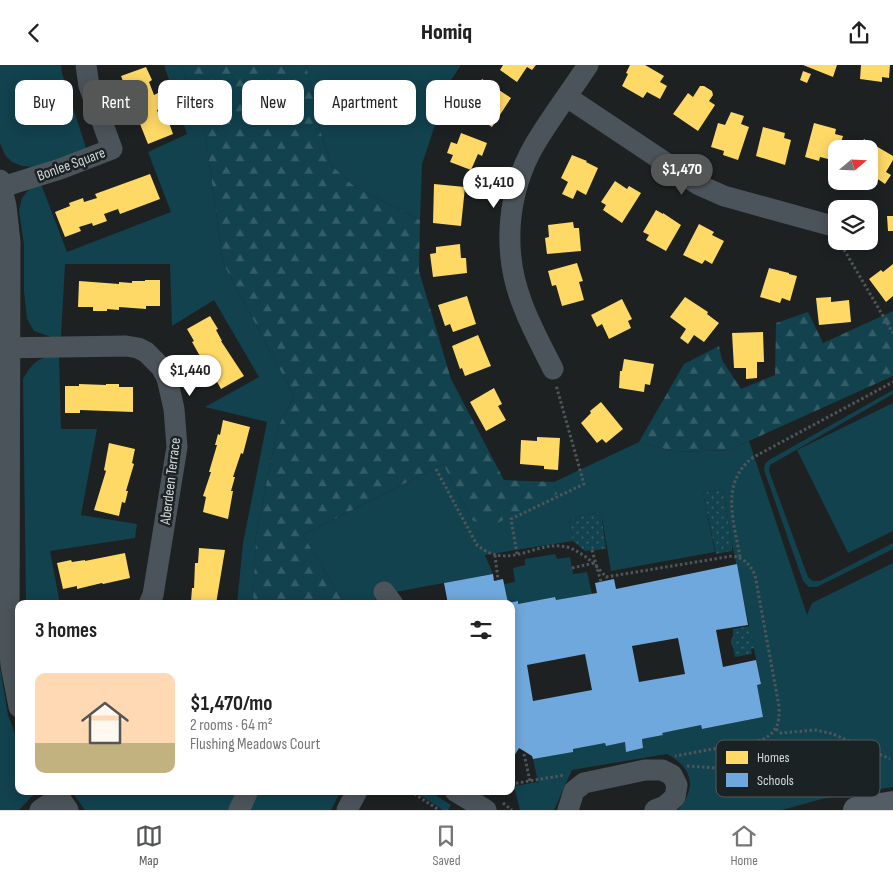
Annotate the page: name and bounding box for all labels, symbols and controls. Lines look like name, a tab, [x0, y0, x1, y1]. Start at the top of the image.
icon: back	[20, 19, 48, 47]
text: Homiq	[421, 19, 472, 46]
icon: share	[845, 19, 873, 47]
chip: Buy	[15, 80, 73, 125]
chip: Rent	[83, 80, 148, 125]
chip: Filters	[158, 80, 232, 125]
chip: New	[242, 80, 304, 125]
chip: Apartment	[314, 80, 416, 125]
chip: House	[426, 80, 500, 125]
north arrow	[828, 140, 878, 190]
map controls	[828, 140, 878, 250]
street label: Bonlee Square	[34, 143, 108, 186]
pin: $1,470	[641, 153, 723, 196]
text: $1,470	[662, 160, 702, 179]
pin: $1,410	[453, 167, 535, 209]
text: $1,410	[474, 173, 514, 192]
button: layers	[828, 200, 878, 250]
pin: $1,440	[149, 355, 231, 397]
text: $1,440	[169, 361, 211, 380]
street label: Aberdeen Terrace	[156, 437, 185, 527]
icon: filters	[467, 616, 495, 644]
text: 3 homes	[35, 618, 97, 643]
text: $1,470/mo	[190, 691, 272, 716]
icon: home	[75, 693, 135, 753]
text: 2 rooms · 64 m²	[190, 716, 273, 735]
text: Flushing Meadows Court	[190, 735, 320, 754]
legend	[716, 740, 880, 797]
text: Homes	[757, 749, 790, 766]
text: Schools	[757, 772, 794, 789]
tab: Map	[135, 822, 163, 869]
tab: Saved	[432, 822, 461, 869]
tab: Home	[730, 822, 758, 869]

